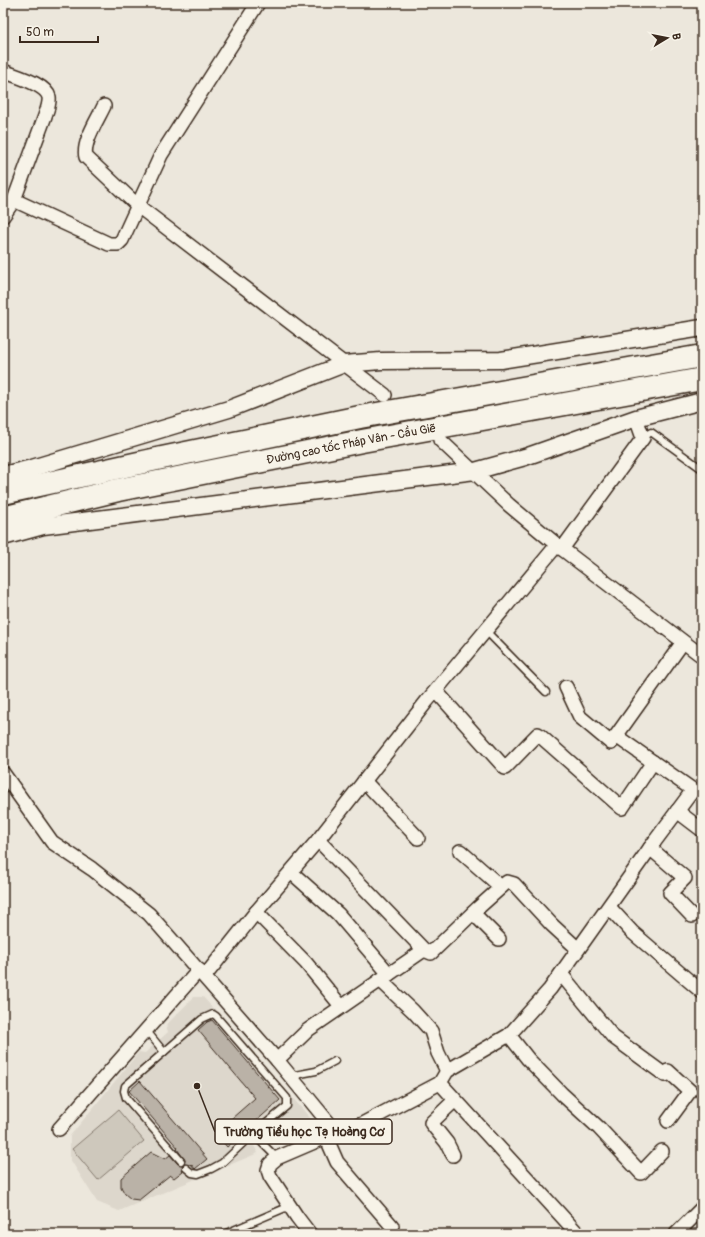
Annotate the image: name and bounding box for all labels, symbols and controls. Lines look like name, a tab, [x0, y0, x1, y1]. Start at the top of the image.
scale bar	[20, 18, 98, 44]
north arrow	[647, 18, 687, 58]
text: 50 m	[26, 25, 54, 40]
text: B	[669, 32, 683, 41]
street label: Đường cao tốc Pháp Vân - Cầu Giẽ	[265, 421, 437, 468]
callout: Trường Tiểu học Tạ Hoàng Cơ	[215, 1119, 392, 1144]
text: Trường Tiểu học Tạ Hoàng Cơ	[223, 1124, 385, 1140]

